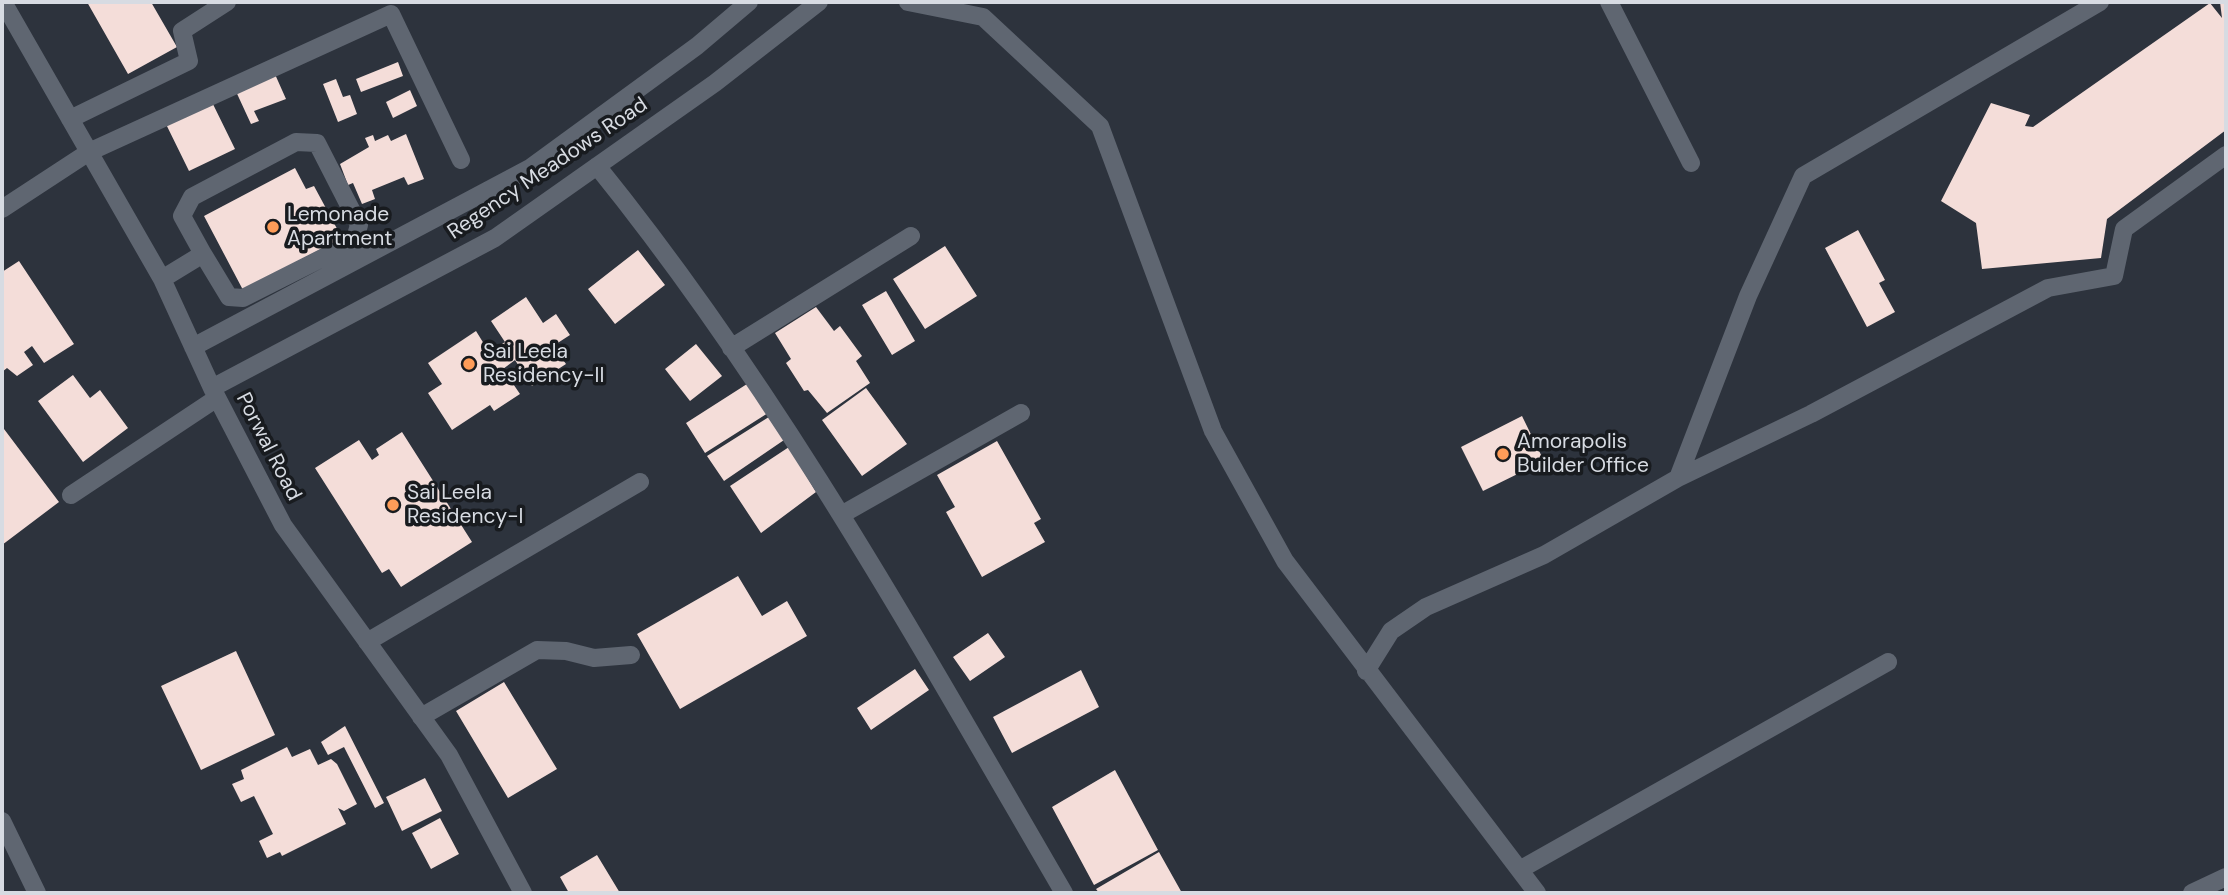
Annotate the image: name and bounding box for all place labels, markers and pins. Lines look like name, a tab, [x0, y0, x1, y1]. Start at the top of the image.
place label: Lemonade Apartment	[287, 202, 392, 252]
marker: Lemonade Apartment	[265, 219, 281, 235]
place label: Sai Leela Residency-II	[483, 339, 604, 389]
marker: Sai Leela Residency-II	[461, 356, 477, 372]
place label: Amorapolis Builder Office	[1517, 429, 1649, 479]
marker: Amorapolis Builder Office	[1495, 446, 1511, 462]
place label: Sai Leela Residency-I	[407, 480, 523, 530]
marker: Sai Leela Residency-I	[385, 497, 401, 513]

